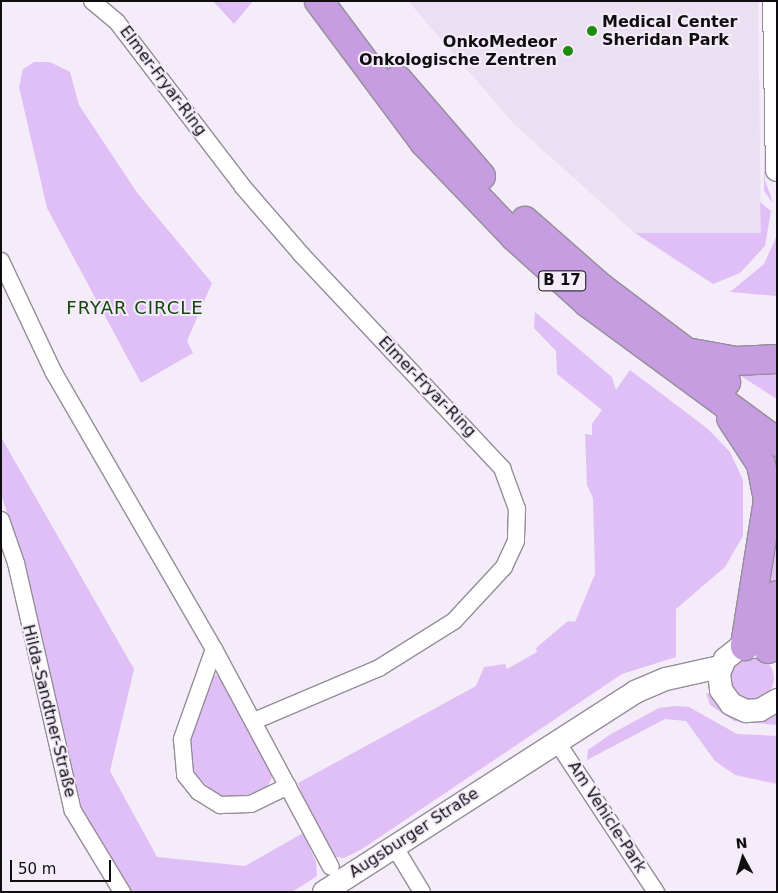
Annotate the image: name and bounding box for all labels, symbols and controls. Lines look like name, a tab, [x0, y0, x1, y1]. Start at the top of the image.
place label: Medical Center Sheridan Park	[602, 12, 737, 50]
street label: Elmer-Fryar-Ring	[115, 22, 211, 140]
marker: Medical Center Sheridan Park	[586, 25, 598, 37]
place label: OnkoMedeor Onkologische Zentren	[359, 32, 557, 70]
marker: OnkoMedeor Onkologische Zentren	[561, 44, 575, 58]
road number: B 17	[537, 268, 587, 294]
district label: FRYAR CIRCLE	[65, 297, 205, 319]
street label: Elmer-Fryar-Ring	[374, 333, 480, 441]
street label: Hilda-Sandtner-Straße	[18, 623, 80, 799]
street label: Am Vehicle-Park	[564, 758, 650, 876]
street label: Augsburger Straße	[346, 784, 482, 882]
north arrow	[718, 833, 768, 883]
text: N	[735, 835, 748, 852]
scale bar	[12, 850, 114, 882]
text: 50 m	[18, 860, 56, 878]

